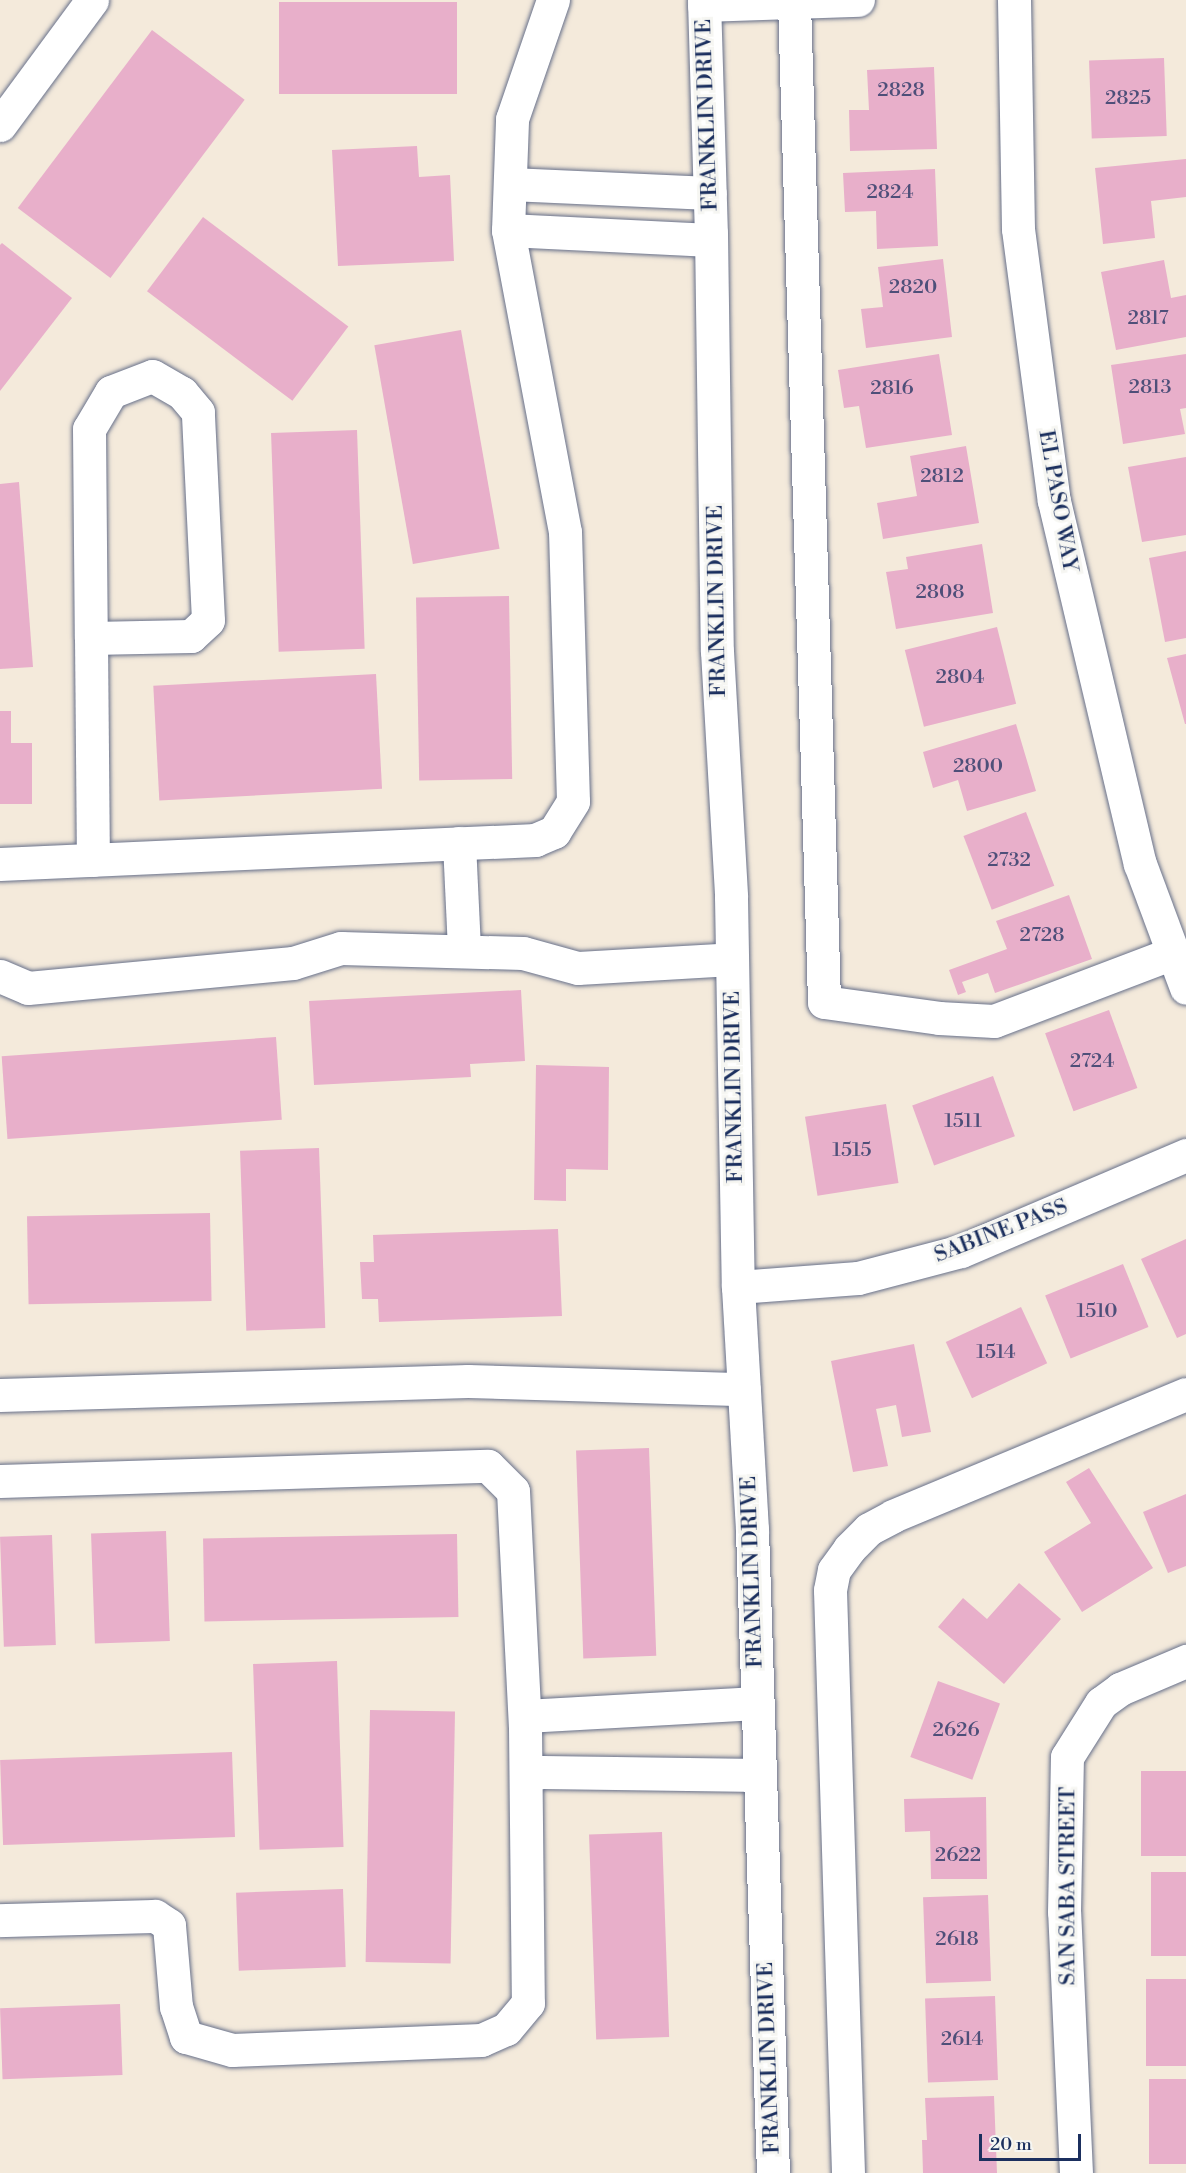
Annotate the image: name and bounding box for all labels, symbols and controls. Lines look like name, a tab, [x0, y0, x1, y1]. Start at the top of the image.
street label: FRANKLIN DRIVE	[690, 19, 724, 211]
house number: 2828	[877, 78, 925, 102]
house number: 2825	[1105, 86, 1151, 110]
house number: 2824	[866, 180, 914, 204]
house number: 2820	[889, 275, 937, 299]
house number: 2817	[1128, 306, 1168, 330]
house number: 2813	[1129, 375, 1171, 399]
house number: 2816	[870, 376, 914, 400]
street label: EL PASO WAY	[1033, 428, 1083, 574]
house number: 2812	[920, 464, 964, 488]
street label: FRANKLIN DRIVE	[702, 505, 732, 697]
house number: 2808	[915, 580, 965, 604]
house number: 2804	[936, 665, 984, 689]
house number: 2800	[953, 754, 1003, 778]
house number: 2732	[987, 848, 1031, 872]
house number: 2728	[1020, 923, 1064, 947]
street label: FRANKLIN DRIVE	[719, 991, 749, 1183]
house number: 2724	[1070, 1049, 1114, 1073]
house number: 1511	[944, 1109, 982, 1133]
house number: 1515	[832, 1138, 872, 1162]
street label: SABINE PASS	[931, 1193, 1071, 1269]
house number: 1510	[1077, 1299, 1117, 1323]
house number: 1514	[976, 1340, 1016, 1364]
street label: FRANKLIN DRIVE	[735, 1476, 769, 1668]
house number: 2626	[932, 1718, 980, 1742]
street label: SAN SABA STREET	[1055, 1787, 1081, 1985]
house number: 2622	[935, 1843, 981, 1867]
house number: 2618	[935, 1927, 979, 1951]
street label: FRANKLIN DRIVE	[752, 1962, 786, 2154]
house number: 2614	[941, 2027, 983, 2051]
scale bar	[982, 2122, 1084, 2160]
text: 20 m	[990, 2133, 1032, 2156]

